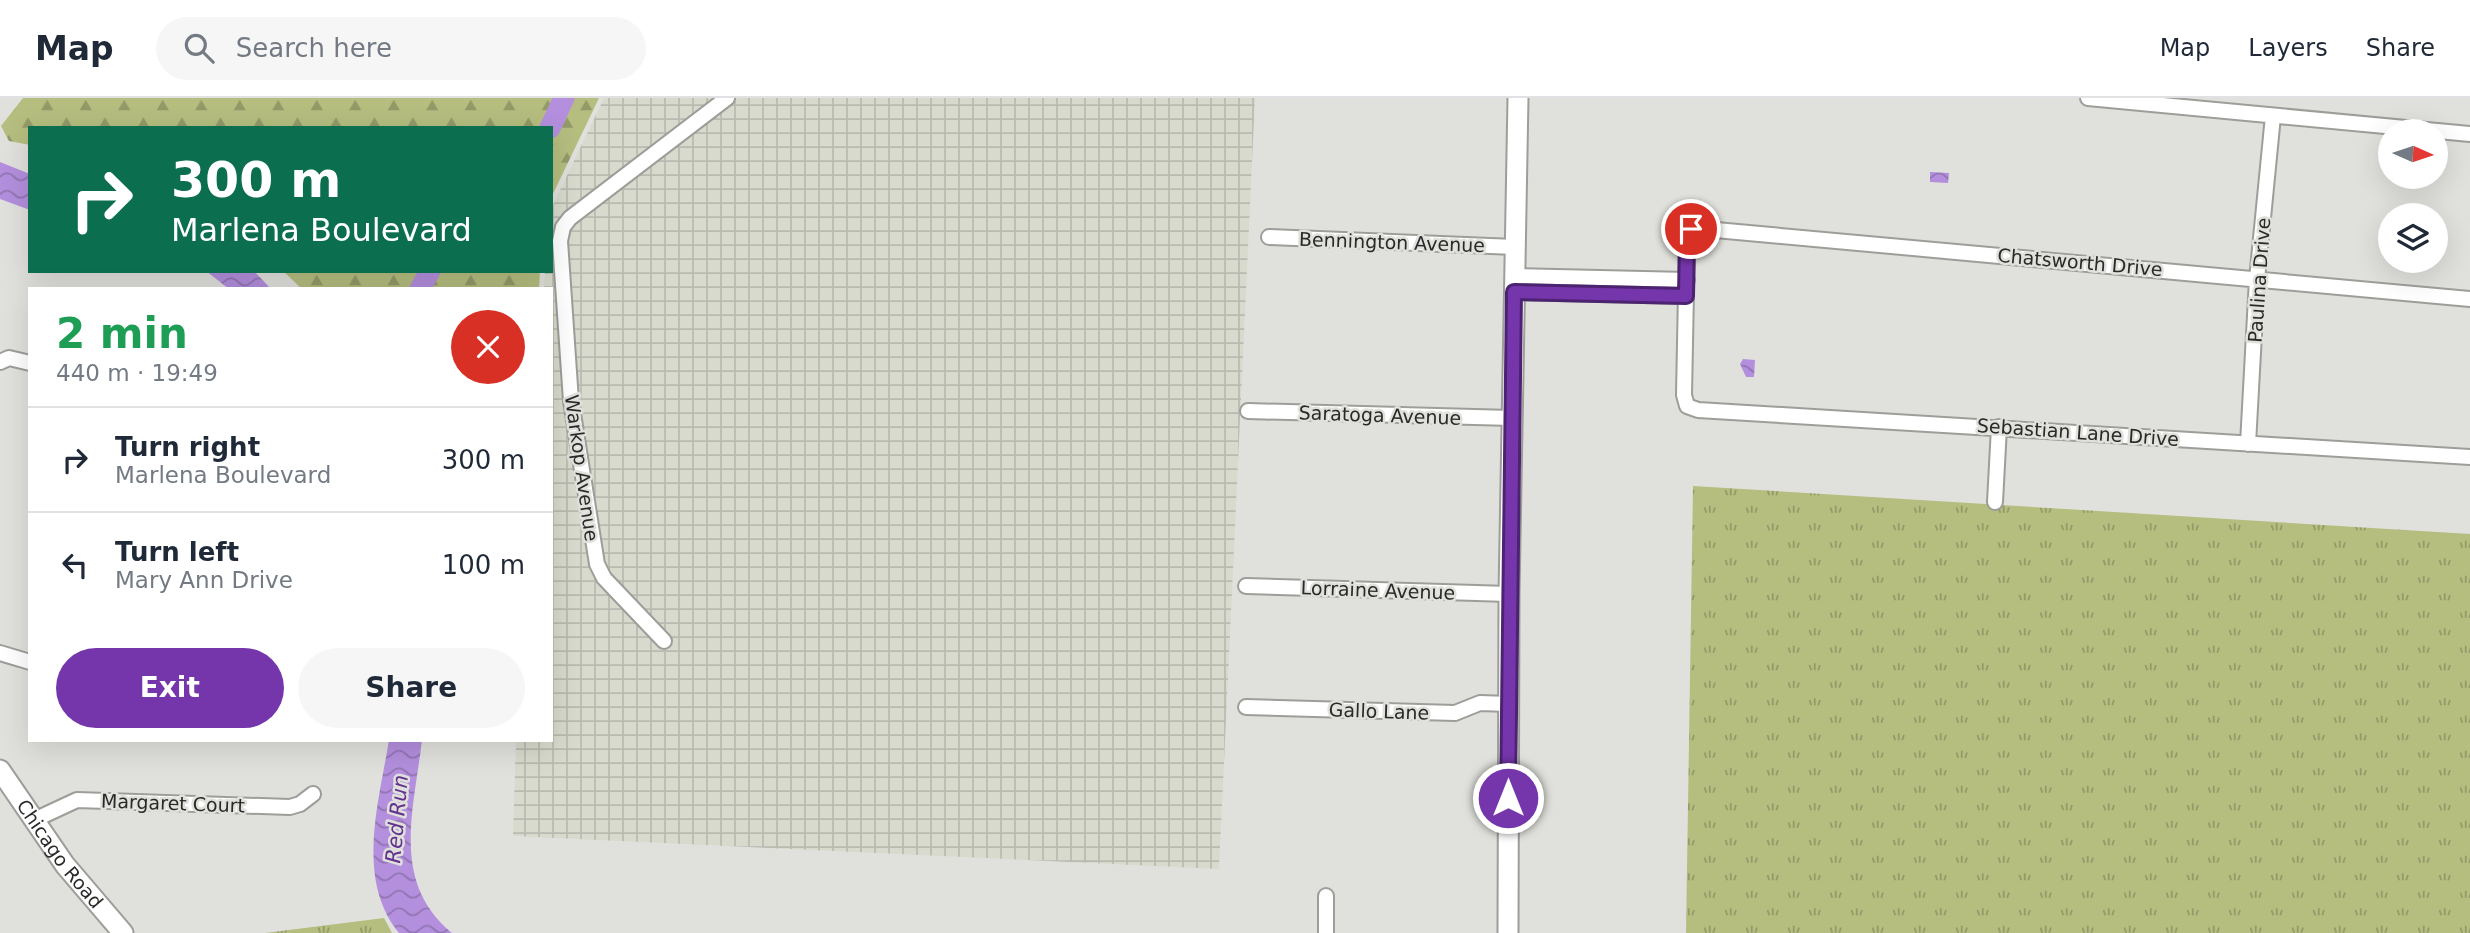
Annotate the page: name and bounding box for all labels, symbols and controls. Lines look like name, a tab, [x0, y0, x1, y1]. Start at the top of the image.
search box	[156, 17, 646, 80]
text: Map	[35, 29, 114, 68]
icon: search	[180, 29, 218, 67]
text: Search here	[236, 33, 392, 63]
text: Map	[2160, 34, 2210, 62]
text: Layers	[2248, 34, 2328, 62]
text: Share	[2366, 34, 2435, 62]
north arrow	[2378, 119, 2448, 189]
map controls	[2378, 119, 2448, 273]
text: 300 m	[171, 152, 341, 209]
icon: right	[56, 154, 147, 245]
pin	[1661, 199, 1721, 259]
button: layers	[2378, 203, 2448, 273]
icon: arrive	[1672, 210, 1710, 248]
text: Marlena Boulevard	[171, 211, 472, 249]
street label: Paulina Drive	[2244, 217, 2274, 343]
street label: Bennington Avenue	[1299, 228, 1485, 256]
street label: Chatsworth Drive	[1997, 244, 2163, 280]
text: 2 min	[56, 309, 188, 358]
button: close	[451, 310, 525, 384]
text: 440 m · 19:49	[56, 360, 218, 386]
street label: Warkop Avenue	[561, 393, 603, 543]
street label: Saratoga Avenue	[1298, 401, 1462, 429]
street label: Sebastian Lane Drive	[1976, 414, 2180, 450]
text: Turn right	[115, 432, 260, 462]
icon: right	[56, 441, 94, 479]
text: 300 m	[442, 445, 525, 475]
text: Marlena Boulevard	[115, 462, 331, 488]
text: Turn left	[115, 537, 239, 567]
icon: left	[56, 546, 94, 584]
text: 100 m	[442, 550, 525, 580]
text: Mary Ann Drive	[115, 567, 293, 593]
street label: Lorraine Avenue	[1300, 576, 1456, 604]
button: Exit	[56, 648, 284, 728]
button: Share	[298, 648, 525, 728]
street label: Gallo Lane	[1328, 698, 1430, 724]
position arrow	[1471, 761, 1545, 835]
water label: Red Run	[381, 774, 413, 864]
street label: Margaret Court	[101, 789, 245, 817]
street label: Chicago Road	[12, 795, 108, 912]

